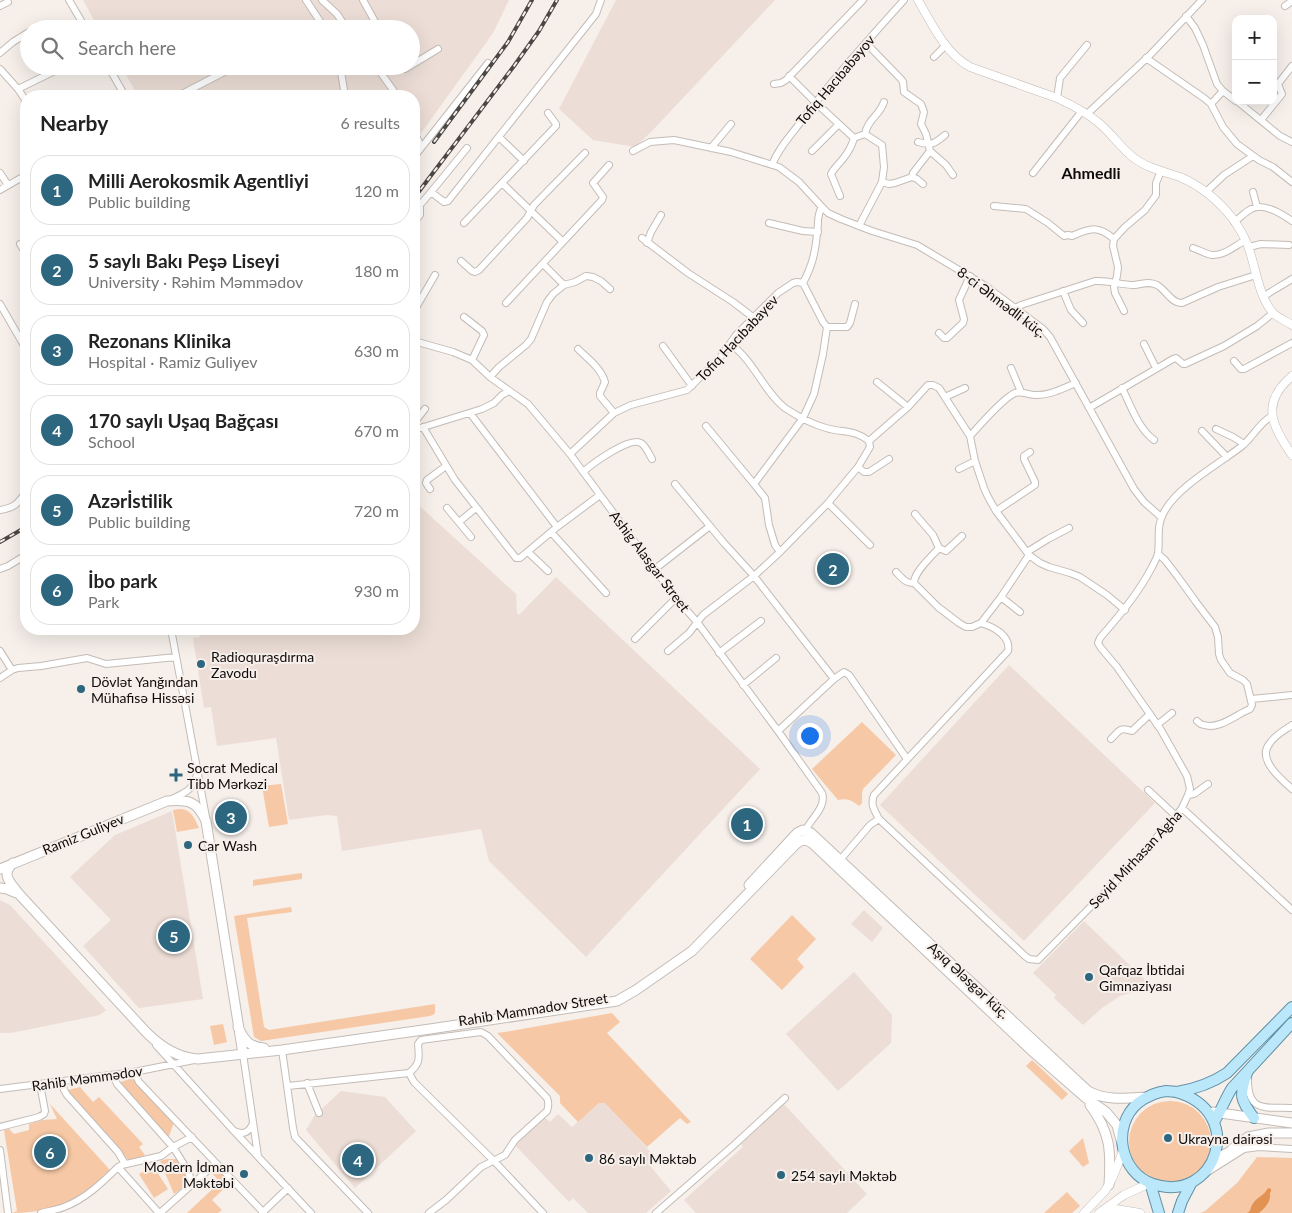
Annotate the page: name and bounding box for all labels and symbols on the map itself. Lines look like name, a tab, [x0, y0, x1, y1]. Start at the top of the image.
street label: Tofiq Hacıbabəyov	[792, 31, 878, 129]
district label: Ahmedli	[1060, 163, 1121, 182]
street label: 8-ci Əhmədli küç.	[954, 263, 1050, 341]
street label: Tofiq Hacıbabayev	[693, 291, 782, 385]
street label: Ashig Alasgar Street	[606, 507, 694, 615]
pin: 2	[817, 550, 849, 588]
place label: Radioquraşdırma Zavodu	[211, 648, 314, 681]
marker: Radioquraşdırma Zavodu	[195, 658, 207, 670]
place label: Dövlət Yanğından Mühafisə Hissəsi	[91, 673, 198, 706]
marker: Dövlət Yanğından Mühafisə Hissəsi	[75, 683, 87, 695]
your location	[797, 723, 823, 749]
place label: Socrat Medical Tibb Mərkəzi	[187, 759, 278, 792]
marker: Socrat Medical Tibb Mərkəzi	[169, 768, 183, 782]
pin: 3	[215, 798, 247, 836]
pin: 1	[731, 805, 763, 843]
street label: Seyid Mirhasan Agha	[1085, 806, 1185, 912]
street label: Ramiz Guliyev	[40, 810, 127, 858]
place label: Car Wash	[198, 837, 257, 854]
marker: Car Wash	[182, 839, 194, 851]
pin: 5	[158, 917, 190, 955]
street label: Aşıq Ələsgər küç.	[925, 938, 1013, 1022]
place label: Qafqaz İbtidai Gimnaziyası	[1099, 961, 1185, 994]
marker: Qafqaz İbtidai Gimnaziyası	[1083, 971, 1095, 983]
street label: Rahib Mammadov Street	[457, 989, 609, 1029]
street label: Rahib Məmmədov	[31, 1062, 144, 1094]
place label: Ukrayna dairəsi	[1178, 1130, 1273, 1147]
marker: Ukrayna dairəsi	[1162, 1132, 1174, 1144]
pin: 6	[34, 1133, 66, 1171]
pin: 4	[342, 1141, 374, 1179]
place label: 86 saylı Məktəb	[599, 1150, 697, 1167]
marker: 86 saylı Məktəb	[583, 1152, 595, 1164]
place label: Modern İdman Məktəbi	[144, 1158, 234, 1191]
place label: 254 saylı Məktəb	[791, 1167, 897, 1184]
marker: Modern İdman Məktəbi	[238, 1168, 250, 1180]
marker: 254 saylı Məktəb	[775, 1169, 787, 1181]

